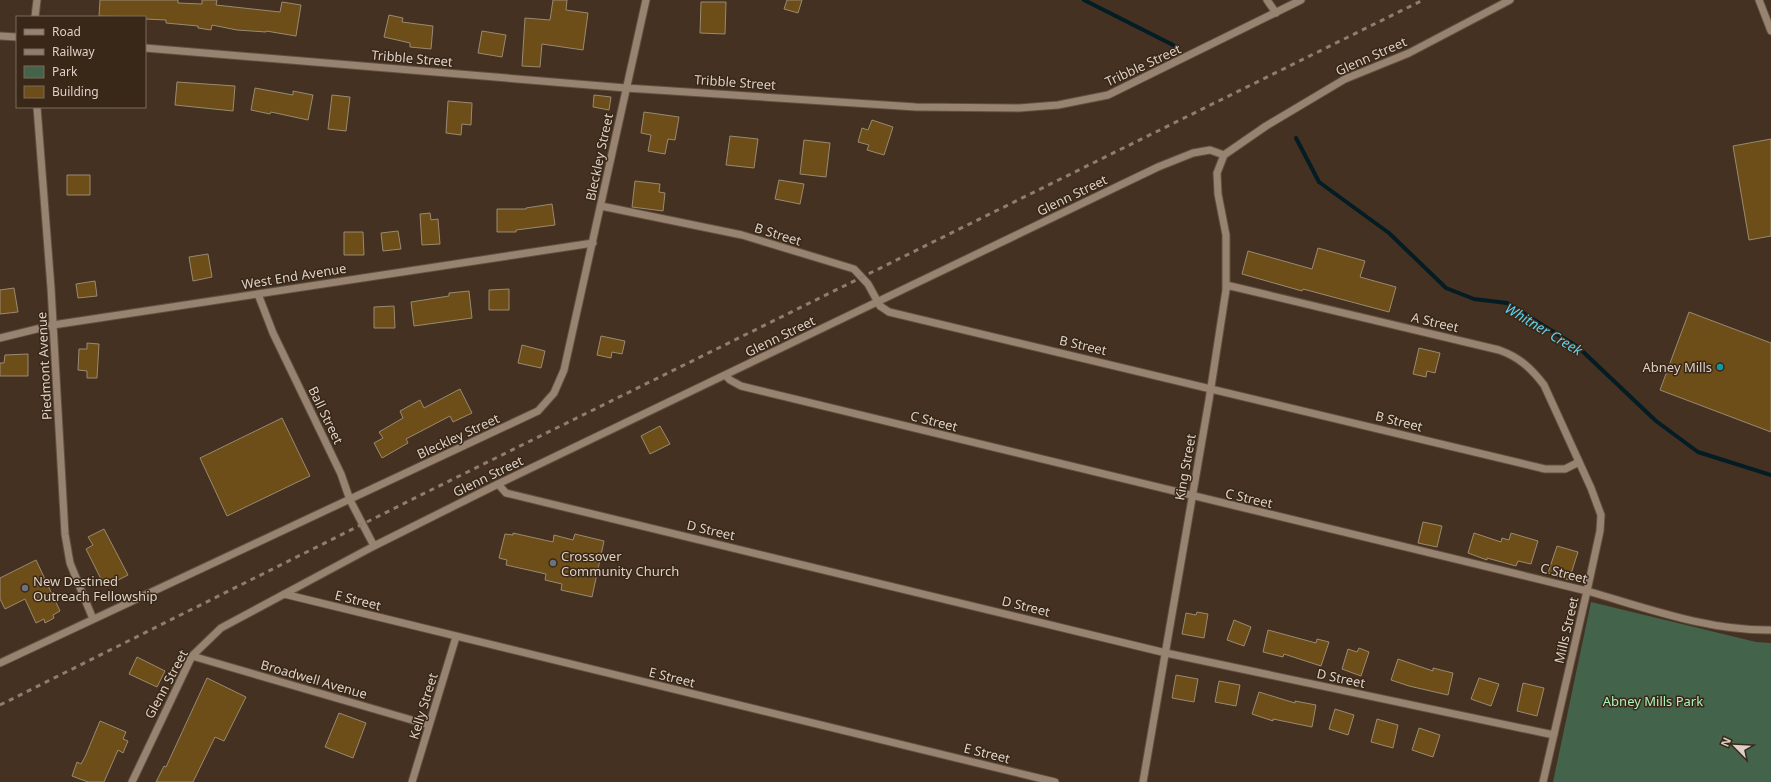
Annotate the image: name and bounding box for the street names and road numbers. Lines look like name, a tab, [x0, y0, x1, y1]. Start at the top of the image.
street label: Glenn Street	[1333, 32, 1410, 80]
street label: Tribble Street	[1102, 39, 1184, 90]
street label: Tribble Street	[371, 45, 454, 71]
street label: Tribble Street	[694, 70, 777, 94]
street label: Bleckley Street	[581, 111, 617, 202]
street label: Glenn Street	[1034, 170, 1110, 220]
street label: B Street	[752, 218, 804, 250]
street label: West End Avenue	[240, 259, 348, 293]
street label: A Street	[1410, 308, 1461, 336]
street label: Piedmont Avenue	[32, 311, 56, 421]
street label: Glenn Street	[742, 311, 818, 361]
street label: B Street	[1058, 331, 1109, 359]
street label: Ball Street	[304, 383, 348, 447]
street label: C Street	[909, 406, 960, 436]
street label: B Street	[1373, 406, 1425, 436]
street label: Bleckley Street	[414, 409, 502, 463]
street label: King Street	[1170, 432, 1200, 502]
street label: Glenn Street	[450, 451, 526, 501]
street label: C Street	[1224, 484, 1275, 512]
street label: D Street	[685, 516, 737, 544]
street label: C Street	[1539, 558, 1590, 588]
street label: E Street	[333, 586, 383, 614]
street label: D Street	[1000, 591, 1052, 621]
street label: Mills Street	[1550, 595, 1582, 665]
street label: Glenn Street	[140, 646, 192, 722]
street label: Broadwell Avenue	[259, 655, 369, 703]
street label: E Street	[647, 663, 697, 691]
street label: D Street	[1315, 664, 1367, 692]
street label: Kelly Street	[404, 670, 442, 741]
street label: E Street	[962, 739, 1012, 767]

